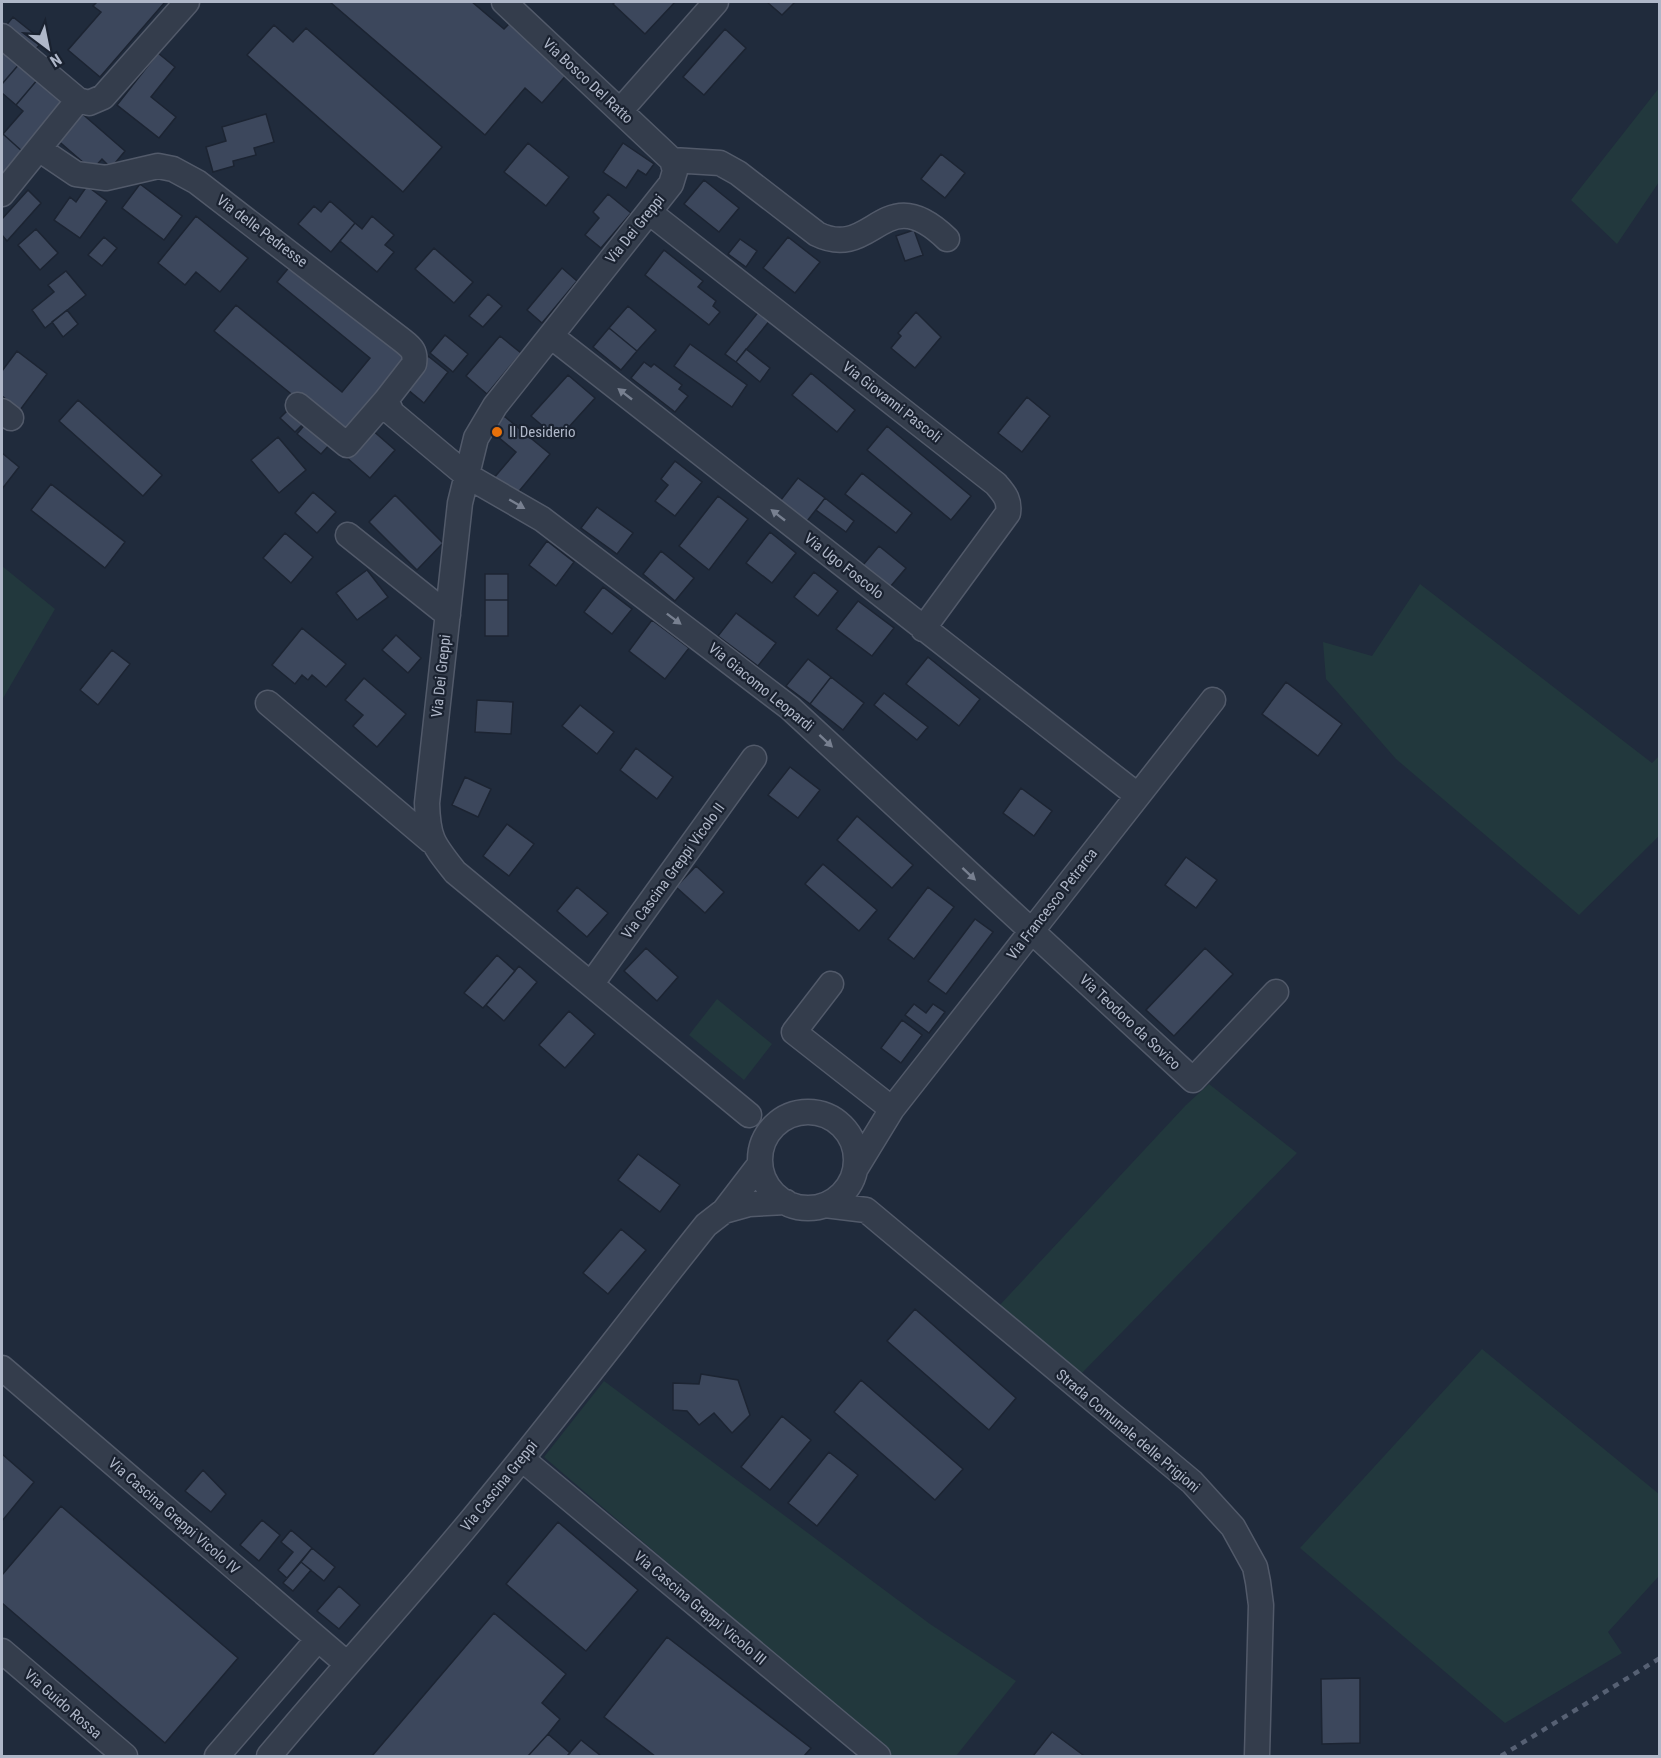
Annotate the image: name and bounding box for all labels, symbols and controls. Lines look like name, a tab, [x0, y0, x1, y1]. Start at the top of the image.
north arrow	[18, 18, 78, 78]
street label: Via Bosco Del Ratto	[539, 35, 637, 127]
text: N	[46, 50, 65, 71]
street label: Via delle Pedresse	[213, 191, 311, 271]
street label: Via Dei Greppi	[602, 191, 668, 267]
street label: Via Giovanni Pascoli	[839, 358, 945, 446]
one-way arrow	[617, 388, 633, 401]
place label: Il Desiderio	[509, 423, 576, 441]
marker: Il Desiderio	[490, 425, 504, 439]
one-way arrow	[509, 499, 525, 510]
one-way arrow	[770, 508, 786, 521]
street label: Via Ugo Foscolo	[801, 529, 887, 603]
one-way arrow	[666, 613, 682, 626]
street label: Via Dei Greppi	[428, 634, 454, 718]
street label: Via Giacomo Leopardi	[705, 639, 817, 735]
one-way arrow	[818, 734, 833, 747]
street label: Via Cascina Greppi Vicolo II	[618, 800, 728, 942]
street label: Via Francesco Petrarca	[1003, 845, 1101, 963]
one-way arrow	[961, 867, 976, 880]
street label: Via Teodoro da Sovico	[1076, 970, 1184, 1074]
street label: Strada Comunale delle Prigioni	[1053, 1366, 1203, 1496]
street label: Via Cascina Greppi	[457, 1437, 541, 1535]
street label: Via Cascina Greppi Vicolo IV	[105, 1454, 244, 1578]
street label: Via Cascina Greppi Vicolo III	[630, 1547, 770, 1669]
street label: Via Guido Rossa	[21, 1665, 105, 1743]

